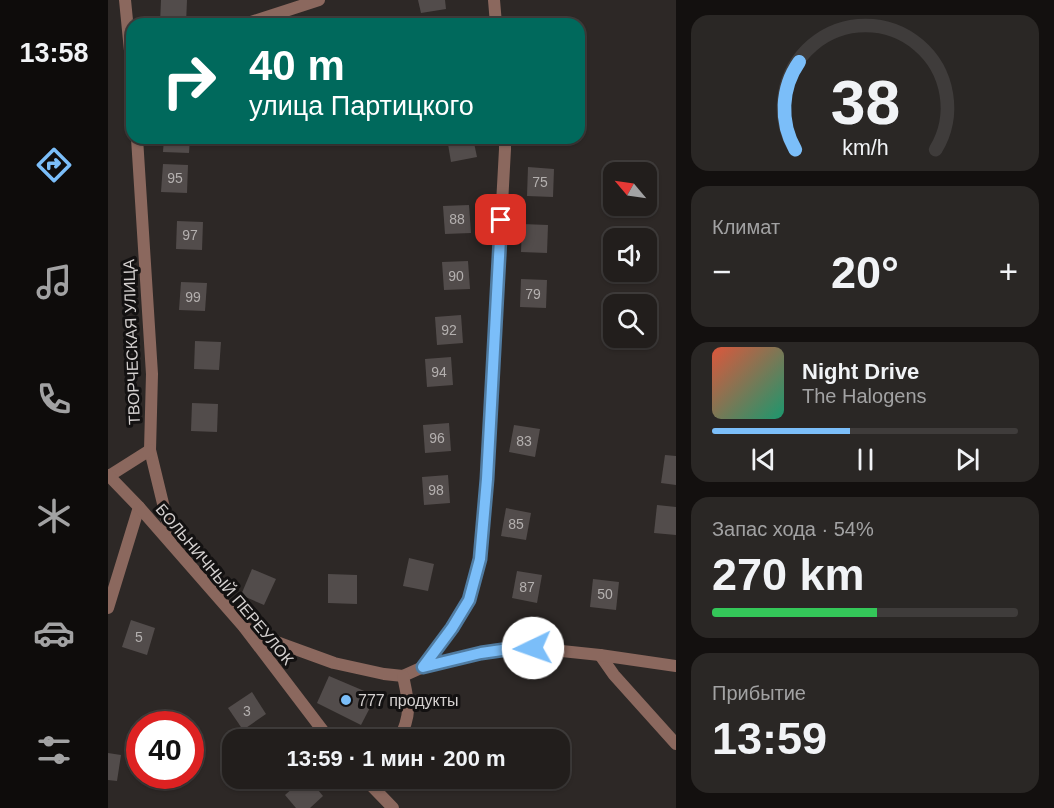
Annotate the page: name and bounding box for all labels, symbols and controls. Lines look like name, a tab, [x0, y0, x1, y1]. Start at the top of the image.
text: 13:58	[19, 38, 89, 68]
icon: right	[150, 42, 228, 120]
text: 40 m	[249, 42, 345, 89]
text: 38	[830, 68, 900, 137]
text: улица Партицкого	[249, 91, 474, 121]
text: km/h	[842, 136, 888, 160]
icon: directions	[33, 144, 75, 186]
north arrow	[603, 162, 657, 216]
map controls	[603, 162, 657, 348]
house number: 95	[167, 170, 183, 186]
house number: 75	[532, 174, 548, 190]
pin	[475, 194, 526, 245]
icon: arrive	[484, 203, 517, 236]
house number: 88	[449, 211, 465, 227]
text: Климат	[712, 216, 780, 238]
house number: 97	[182, 227, 198, 243]
button: sound	[603, 228, 657, 282]
text: 20°	[831, 247, 899, 298]
text: −	[712, 253, 731, 290]
text: +	[999, 253, 1018, 290]
street label: ТВОРЧЕСКАЯ УЛИЦА	[120, 258, 143, 425]
icon: music	[33, 261, 75, 303]
house number: 90	[448, 268, 464, 284]
house number: 79	[525, 286, 541, 302]
house number: 99	[185, 289, 201, 305]
button: search	[603, 294, 657, 348]
house number: 92	[441, 322, 457, 338]
text: Night Drive	[802, 359, 919, 384]
house number: 94	[431, 364, 447, 380]
icon: phone	[33, 378, 75, 420]
text: The Halogens	[802, 385, 927, 407]
house number: 96	[429, 430, 445, 446]
house number: 83	[516, 433, 532, 449]
icon: previous	[747, 443, 780, 476]
icon: pause	[849, 443, 882, 476]
icon: next	[951, 443, 984, 476]
house number: 98	[428, 482, 444, 498]
icon: climate	[33, 495, 75, 537]
street label: БОЛЬНИЧНЫЙ ПЕРЕУЛОК	[152, 500, 298, 669]
house number: 85	[508, 516, 524, 532]
text: Запас хода · 54%	[712, 518, 874, 540]
text: 270 km	[712, 549, 865, 600]
house number: 87	[519, 579, 535, 595]
house number: 50	[597, 586, 613, 602]
icon: car	[33, 612, 75, 654]
position arrow	[501, 616, 565, 680]
house number: 5	[135, 629, 143, 645]
text: Прибытие	[712, 682, 806, 704]
place label: 777 продукты	[358, 692, 459, 709]
marker: 777 продукты	[339, 693, 353, 707]
house number: 3	[243, 703, 251, 719]
speed limit sign: 40	[126, 711, 204, 789]
text: 13:59	[712, 713, 827, 764]
icon: filters	[33, 729, 75, 771]
text: 13:59 · 1 мин · 200 m	[286, 746, 506, 771]

